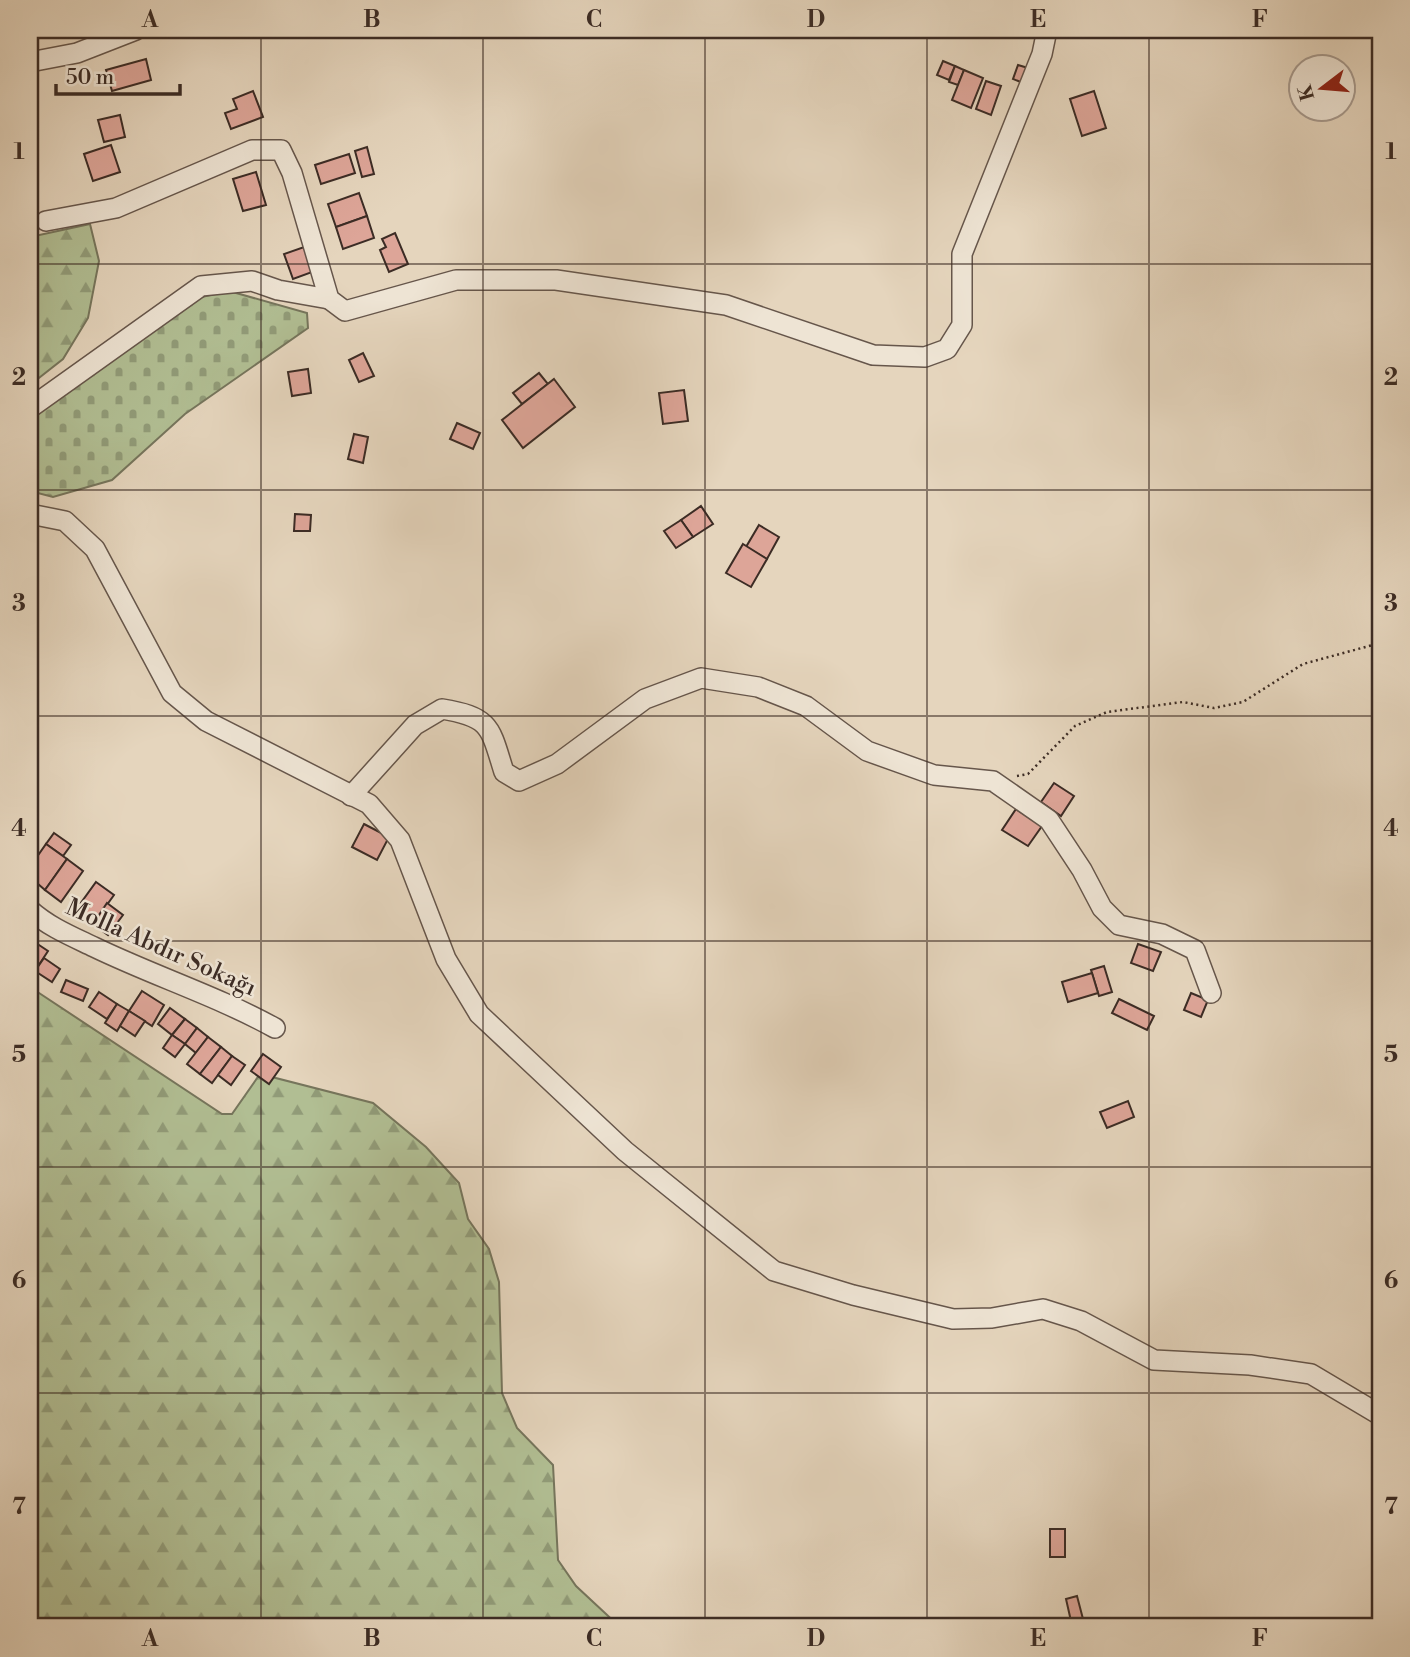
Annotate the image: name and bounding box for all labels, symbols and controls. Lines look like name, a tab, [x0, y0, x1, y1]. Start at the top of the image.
text: A	[141, 6, 159, 34]
text: B	[363, 6, 381, 34]
text: C	[586, 6, 602, 34]
text: D	[807, 6, 825, 34]
text: E	[1030, 6, 1046, 34]
text: F	[1252, 6, 1268, 34]
scale bar	[56, 52, 180, 96]
north arrow	[1288, 52, 1358, 122]
text: 50 m	[66, 65, 114, 91]
text: K	[1293, 81, 1320, 103]
text: 1	[13, 138, 25, 166]
text: 1	[1385, 138, 1397, 166]
text: 2	[12, 364, 26, 392]
text: 2	[1384, 364, 1398, 392]
text: 3	[12, 590, 26, 618]
text: 3	[1384, 590, 1398, 618]
text: 4	[11, 815, 27, 843]
text: 4	[1383, 815, 1399, 843]
street label: Molla Abdır Sokağı	[61, 892, 261, 1004]
text: 5	[12, 1041, 26, 1069]
text: 5	[1384, 1041, 1398, 1069]
text: 6	[12, 1267, 26, 1295]
text: 6	[1384, 1267, 1398, 1295]
text: 7	[12, 1493, 26, 1521]
text: 7	[1384, 1493, 1398, 1521]
text: A	[141, 1625, 159, 1653]
text: B	[363, 1625, 381, 1653]
text: C	[586, 1625, 602, 1653]
text: D	[807, 1625, 825, 1653]
text: E	[1030, 1625, 1046, 1653]
text: F	[1252, 1625, 1268, 1653]

